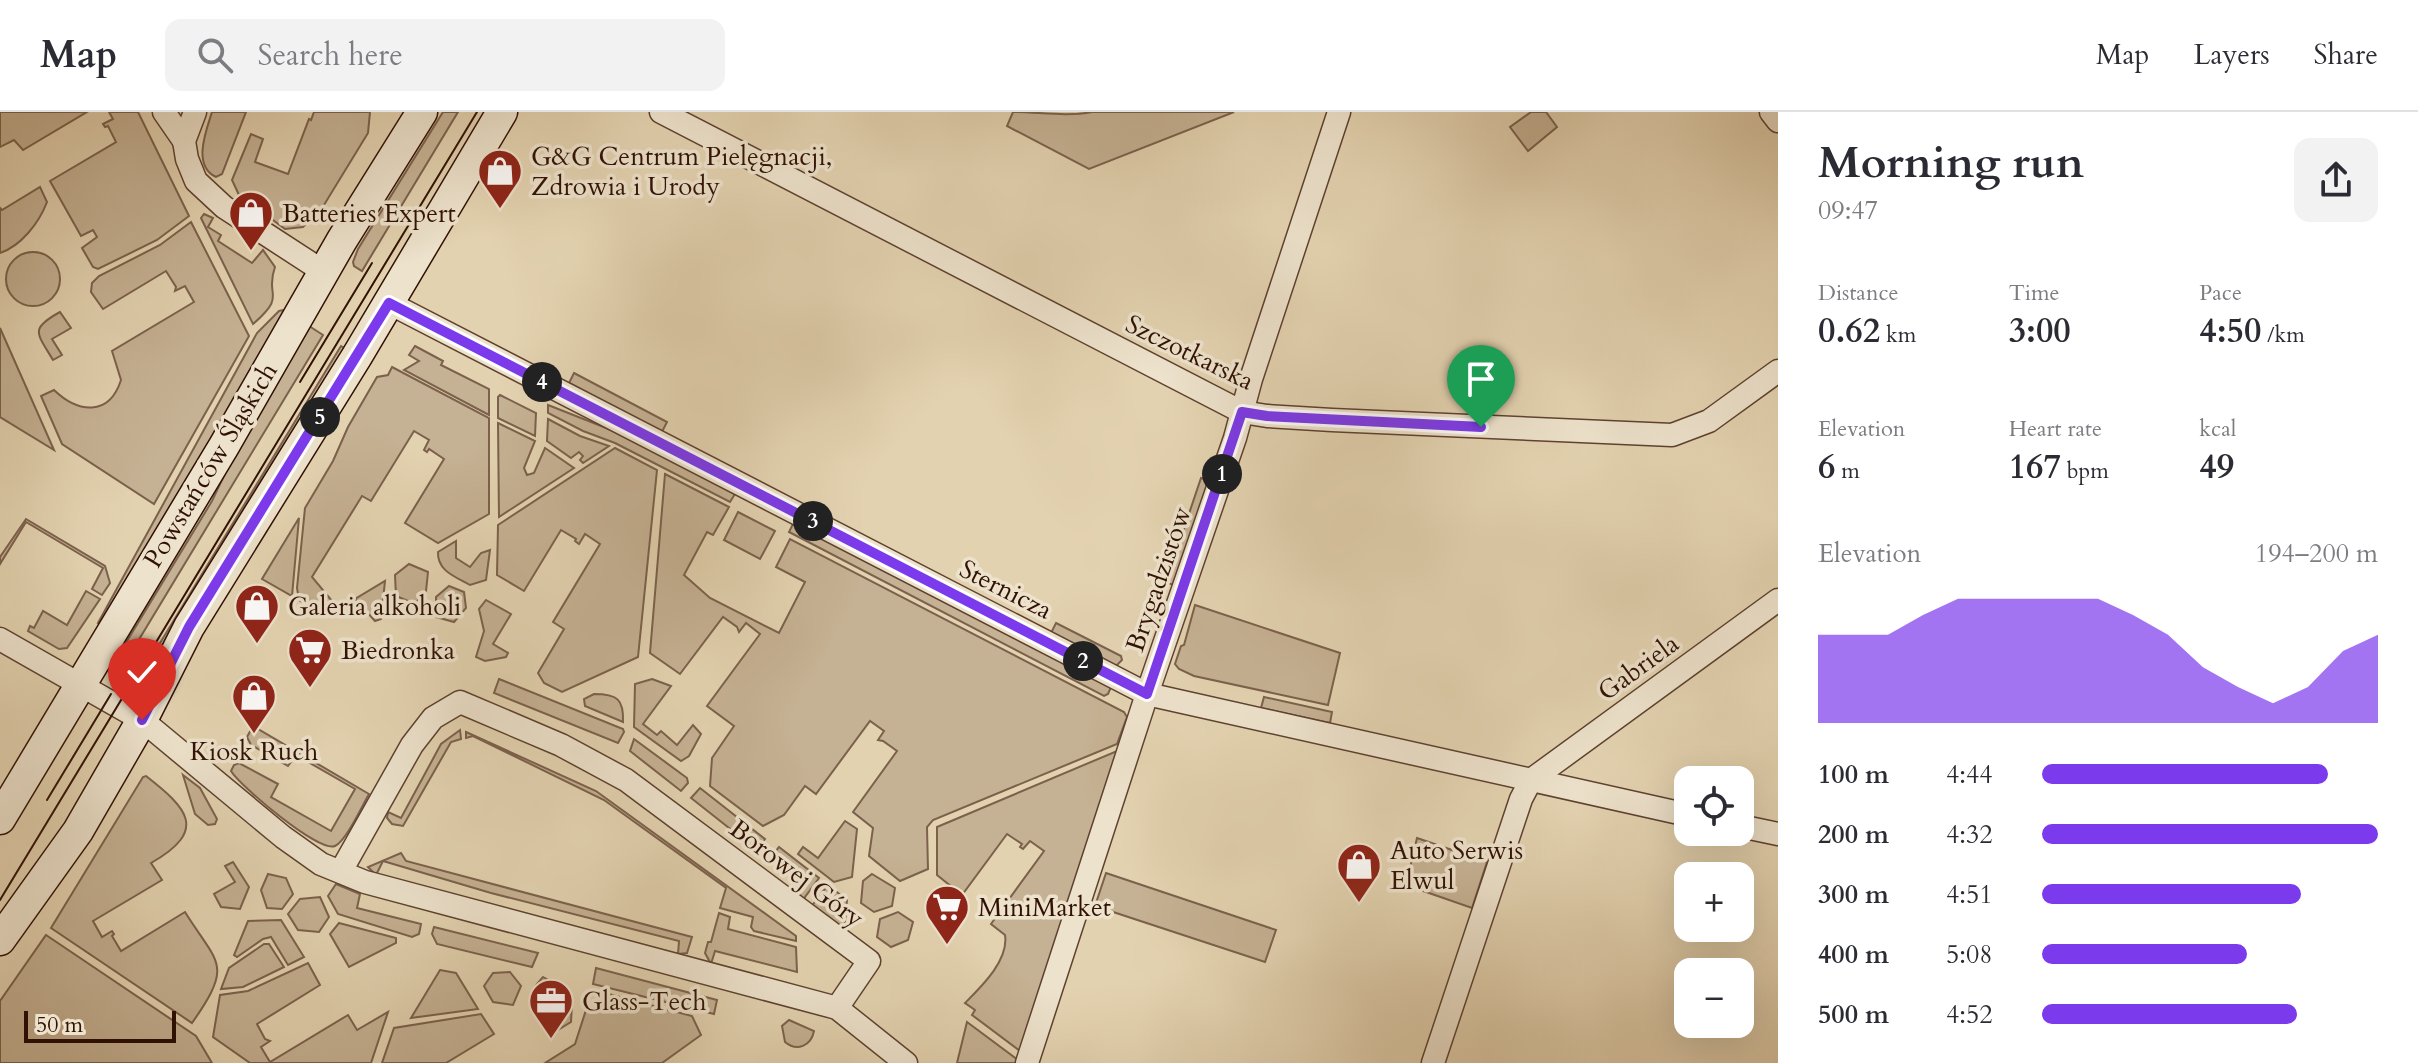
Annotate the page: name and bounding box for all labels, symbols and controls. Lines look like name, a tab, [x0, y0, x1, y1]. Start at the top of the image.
search box	[165, 19, 725, 91]
text: Map	[40, 29, 117, 81]
icon: search	[193, 33, 237, 77]
text: Search here	[257, 35, 403, 76]
text: Map	[2096, 36, 2149, 74]
text: Layers	[2193, 36, 2270, 74]
text: Share	[2314, 36, 2378, 74]
text: Morning run	[1818, 133, 2084, 193]
button: share	[2294, 138, 2378, 222]
place label: G&G Centrum Pielęgnacji, Zdrowia i Urody	[531, 139, 832, 204]
shop icon: G&G Centrum Pielęgnacji, Zdrowia i Urody	[476, 147, 524, 210]
shop icon: Batteries Expert	[227, 189, 275, 252]
text: 09:47	[1818, 193, 1878, 228]
place label: Batteries Expert	[282, 196, 456, 231]
text: Distance	[1818, 278, 1898, 308]
text: Time	[2009, 278, 2060, 308]
text: Pace	[2199, 278, 2242, 308]
street label: Szczotkarska	[1120, 306, 1260, 399]
text: 0.62	[1818, 308, 1880, 354]
text: 3:00	[2009, 308, 2071, 354]
text: 4:50	[2199, 308, 2261, 354]
text: km	[1880, 320, 1916, 350]
text: /km	[2261, 320, 2305, 350]
pin	[1447, 345, 1515, 427]
street label: Powstańców Śląskich	[135, 356, 286, 574]
icon: arrive	[1459, 357, 1503, 401]
pin: 4	[522, 362, 562, 402]
text: 4	[536, 367, 548, 397]
pin: 5	[300, 397, 340, 437]
text: 5	[314, 402, 326, 432]
text: Elevation	[1818, 414, 1905, 444]
text: Heart rate	[2009, 414, 2102, 444]
text: kcal	[2199, 414, 2236, 444]
text: 6	[1818, 444, 1835, 490]
text: 167	[2009, 444, 2061, 490]
text: 49	[2199, 444, 2234, 490]
pin: 1	[1202, 454, 1242, 494]
text: m	[1835, 456, 1860, 486]
text: bpm	[2061, 456, 2109, 486]
text: 1	[1216, 459, 1228, 489]
pin: 3	[793, 501, 833, 541]
street label: Brygadzistów	[1117, 502, 1200, 656]
text: 3	[807, 506, 819, 536]
text: Elevation	[1818, 536, 1921, 571]
text: 194–200 m	[2255, 536, 2378, 571]
street label: Sternicza	[954, 551, 1058, 628]
shop icon: Galeria alkoholi	[233, 582, 281, 645]
place label: Galeria alkoholi	[288, 589, 461, 624]
supermarket icon: Biedronka	[286, 626, 334, 689]
street label: Gabriela	[1591, 626, 1686, 709]
place label: Biedronka	[341, 633, 455, 668]
pin	[108, 638, 176, 720]
pin: 2	[1063, 641, 1103, 681]
text: 2	[1077, 646, 1089, 676]
icon: check	[120, 650, 164, 694]
shop icon: Kiosk Ruch	[230, 672, 278, 735]
place label: Kiosk Ruch	[190, 734, 318, 769]
text: 100 m	[1818, 757, 1889, 792]
text: 4:44	[1946, 757, 1993, 792]
map controls	[1674, 766, 1754, 1038]
button: locate	[1674, 766, 1754, 846]
street label: Borowej Góry	[722, 811, 871, 936]
text: 200 m	[1818, 817, 1889, 852]
text: 4:32	[1946, 817, 1993, 852]
place label: Auto Serwis Elwul	[1390, 833, 1523, 898]
shop icon: Auto Serwis Elwul	[1335, 841, 1383, 904]
button: +	[1674, 862, 1754, 942]
text: 300 m	[1818, 877, 1889, 912]
text: 4:51	[1946, 877, 1993, 912]
supermarket icon: MiniMarket	[923, 883, 971, 946]
place label: MiniMarket	[978, 890, 1111, 925]
text: 400 m	[1818, 937, 1889, 972]
text: 5:08	[1946, 937, 1993, 972]
button: −	[1674, 958, 1754, 1038]
office icon: Glass-Tech	[527, 977, 575, 1040]
place label: Glass-Tech	[582, 984, 706, 1019]
text: 500 m	[1818, 997, 1889, 1032]
text: 4:52	[1946, 997, 1993, 1032]
scale bar	[24, 1007, 176, 1043]
text: 50 m	[36, 1010, 83, 1040]

